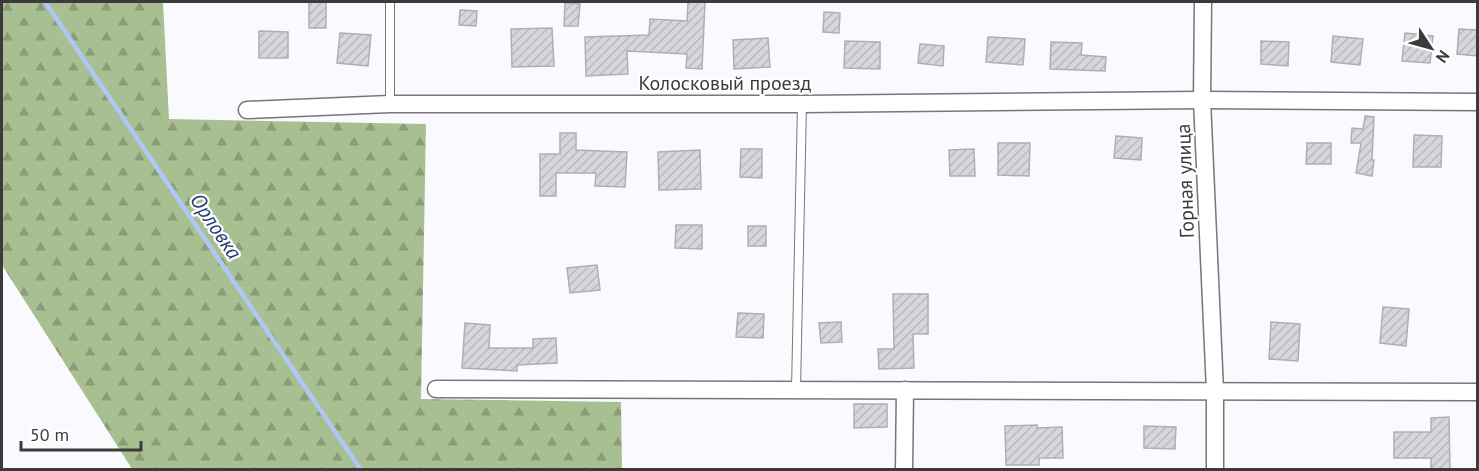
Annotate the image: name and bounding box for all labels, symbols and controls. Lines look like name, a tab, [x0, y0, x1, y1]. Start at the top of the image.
north arrow	[1401, 18, 1461, 78]
text: N	[1432, 47, 1454, 67]
street label: Колосковый проезд	[639, 70, 812, 96]
street label: Горная улица	[1170, 123, 1200, 239]
water label: Орловка	[184, 188, 248, 265]
scale bar	[21, 414, 141, 452]
text: 50 m	[30, 423, 69, 446]

